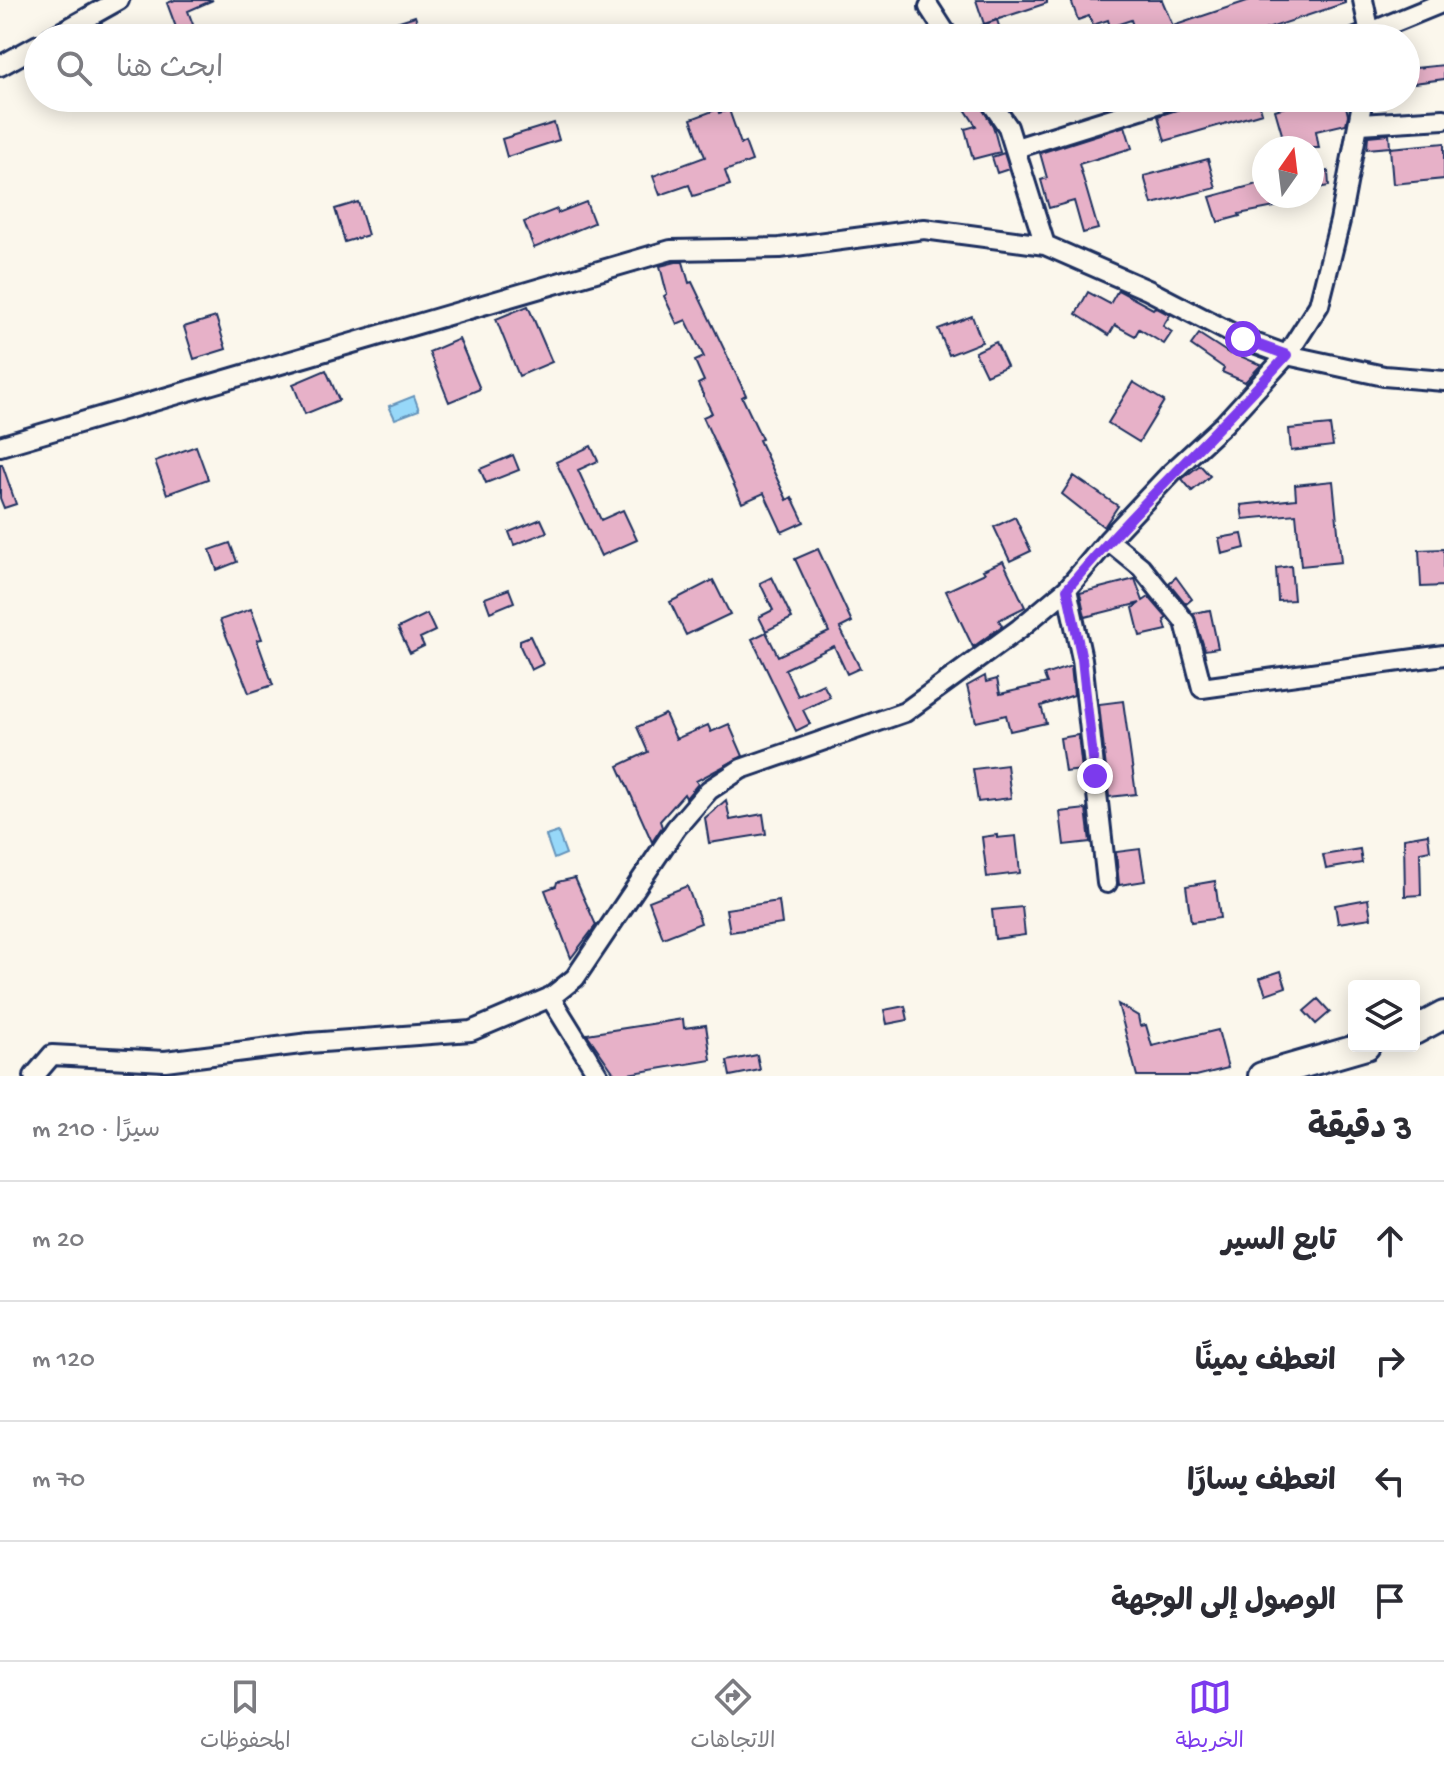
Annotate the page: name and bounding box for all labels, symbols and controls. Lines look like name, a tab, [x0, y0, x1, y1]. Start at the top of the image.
search box	[24, 24, 1420, 112]
icon: search	[52, 46, 96, 90]
text: ابحث هنا	[116, 53, 223, 88]
north arrow	[1252, 136, 1324, 208]
route start	[1225, 321, 1261, 357]
route end	[1077, 758, 1113, 794]
map controls	[1348, 980, 1420, 1052]
button: layers	[1348, 980, 1420, 1052]
text: 3 دقيقة	[1308, 1111, 1412, 1151]
text: سيرًا · 210 m	[32, 1116, 160, 1147]
icon: ahead	[1368, 1219, 1412, 1263]
text: 20 m	[32, 1226, 84, 1257]
text: تابع السير	[1222, 1226, 1336, 1261]
icon: right	[1368, 1339, 1412, 1383]
text: 120 m	[32, 1346, 95, 1377]
text: انعطف يمينًا	[1195, 1346, 1336, 1381]
icon: left	[1368, 1459, 1412, 1503]
text: 70 m	[32, 1466, 85, 1497]
text: انعطف يسارًا	[1187, 1466, 1336, 1501]
icon: arrive	[1368, 1579, 1412, 1623]
text: الوصول إلى الوجهة	[1111, 1586, 1336, 1621]
tab: المحفوظات	[200, 1675, 291, 1759]
tab: الاتجاهات	[690, 1675, 775, 1759]
tab: الخريطة	[1175, 1675, 1244, 1759]

